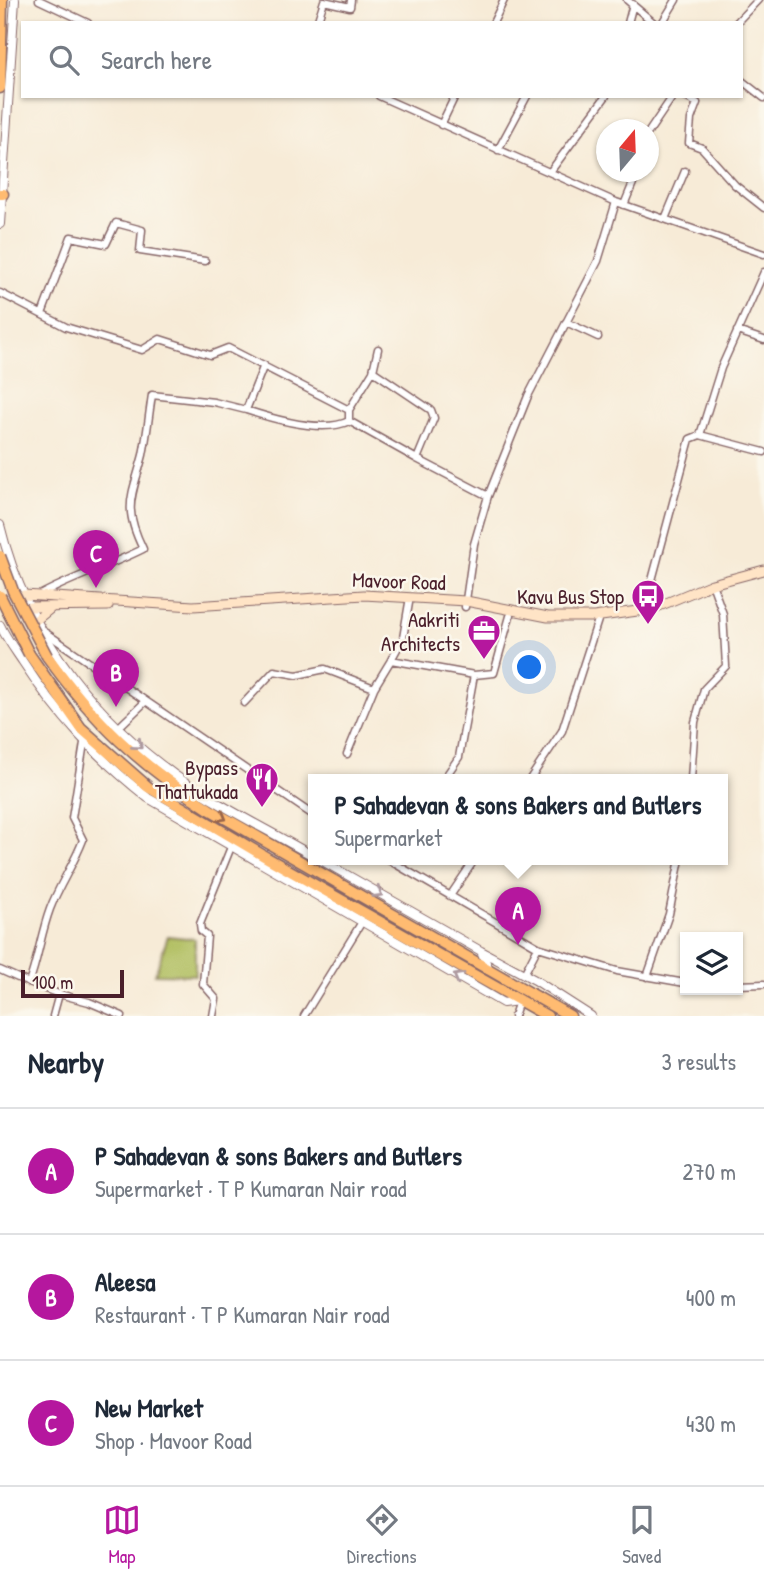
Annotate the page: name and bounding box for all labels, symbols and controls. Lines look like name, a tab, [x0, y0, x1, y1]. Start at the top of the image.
search box	[21, 21, 743, 98]
icon: search	[45, 41, 83, 79]
text: Search here	[101, 42, 212, 77]
north arrow	[596, 119, 659, 182]
pin: C	[73, 530, 119, 588]
street label: Mavoor Road	[352, 565, 446, 597]
bus stop icon: Kavu Bus Stop	[629, 577, 667, 626]
place label: Kavu Bus Stop	[517, 582, 624, 611]
place label: Aakriti Architects	[381, 605, 460, 658]
office icon: Aakriti Architects	[465, 612, 503, 661]
pin: B	[93, 649, 139, 707]
your location	[512, 650, 546, 684]
one-way arrow	[129, 737, 142, 749]
place label: Bypass Thattukada	[155, 753, 238, 806]
restaurant icon: Bypass Thattukada	[243, 760, 281, 809]
popup	[308, 774, 728, 865]
text: P Sahadevan & sons Bakers and Butlers	[335, 787, 701, 822]
one-way arrow	[215, 809, 227, 822]
text: Supermarket	[335, 822, 442, 853]
one-way arrow	[371, 885, 383, 898]
pin: A	[495, 887, 541, 945]
map controls	[680, 932, 743, 995]
button: layers	[680, 932, 743, 995]
scale bar	[21, 967, 124, 999]
text: 100 m	[32, 969, 73, 995]
one-way arrow	[452, 972, 465, 985]
text: Nearby	[28, 1042, 104, 1082]
text: 3 results	[661, 1046, 736, 1077]
text: P Sahadevan & sons Bakers and Butlers	[95, 1138, 462, 1173]
text: A	[45, 1156, 57, 1187]
text: 270 m	[683, 1156, 736, 1187]
text: Supermarket · T P Kumaran Nair road	[95, 1173, 406, 1204]
text: Aleesa	[95, 1264, 156, 1299]
text: B	[45, 1282, 57, 1313]
text: 400 m	[686, 1282, 736, 1313]
text: Restaurant · T P Kumaran Nair road	[95, 1299, 389, 1330]
text: New Market	[95, 1390, 203, 1425]
text: C	[45, 1408, 57, 1439]
text: 430 m	[686, 1408, 736, 1439]
text: Shop · Mavoor Road	[95, 1425, 252, 1456]
tab: Map	[103, 1501, 141, 1569]
tab: Directions	[347, 1501, 417, 1569]
tab: Saved	[622, 1501, 661, 1569]

